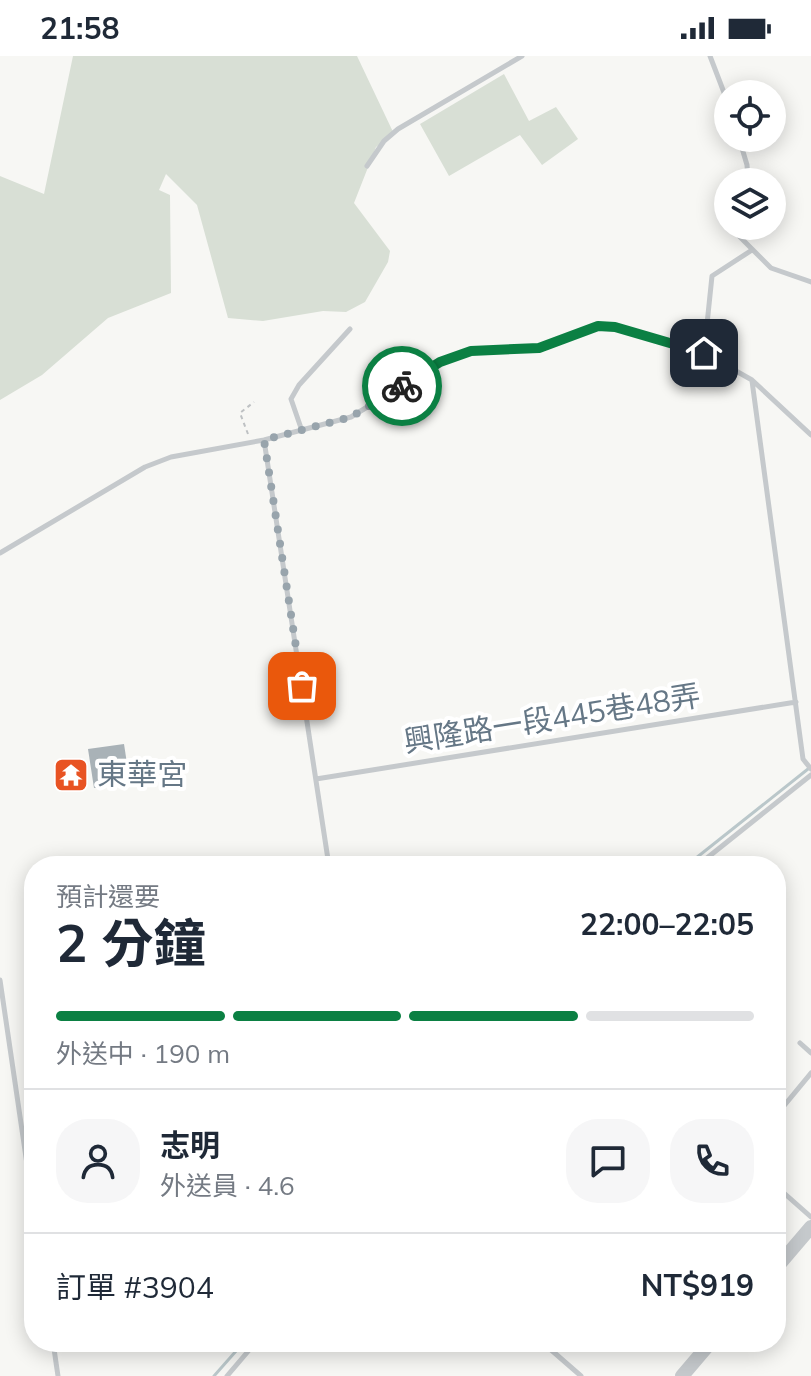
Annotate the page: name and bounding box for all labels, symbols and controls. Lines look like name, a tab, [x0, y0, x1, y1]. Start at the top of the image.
text: 21:58	[40, 9, 119, 47]
map controls	[714, 80, 786, 240]
button: locate	[714, 80, 786, 152]
button: layers	[714, 168, 786, 240]
pin	[670, 319, 738, 387]
icon: home	[682, 331, 726, 375]
courier	[362, 346, 442, 426]
icon: bike	[380, 364, 424, 408]
pin	[268, 652, 336, 720]
icon: bag	[280, 664, 324, 708]
street label: 興隆路一段445巷48弄	[401, 676, 703, 760]
place label: 東華宮	[97, 755, 187, 793]
temple icon: 東華宮	[52, 756, 90, 794]
text: 預計還要	[56, 880, 160, 913]
text: 22:00–22:05	[580, 905, 754, 943]
text: 2 分鐘	[56, 910, 205, 975]
text: 外送中 · 190 m	[56, 1037, 230, 1070]
button: person	[56, 1119, 140, 1203]
button: chat	[566, 1119, 650, 1203]
button: phone	[670, 1119, 754, 1203]
text: 志明	[160, 1126, 220, 1164]
text: 外送員 · 4.6	[160, 1169, 295, 1202]
text: NT$919	[641, 1266, 754, 1304]
text: 訂單 #3904	[56, 1268, 214, 1306]

